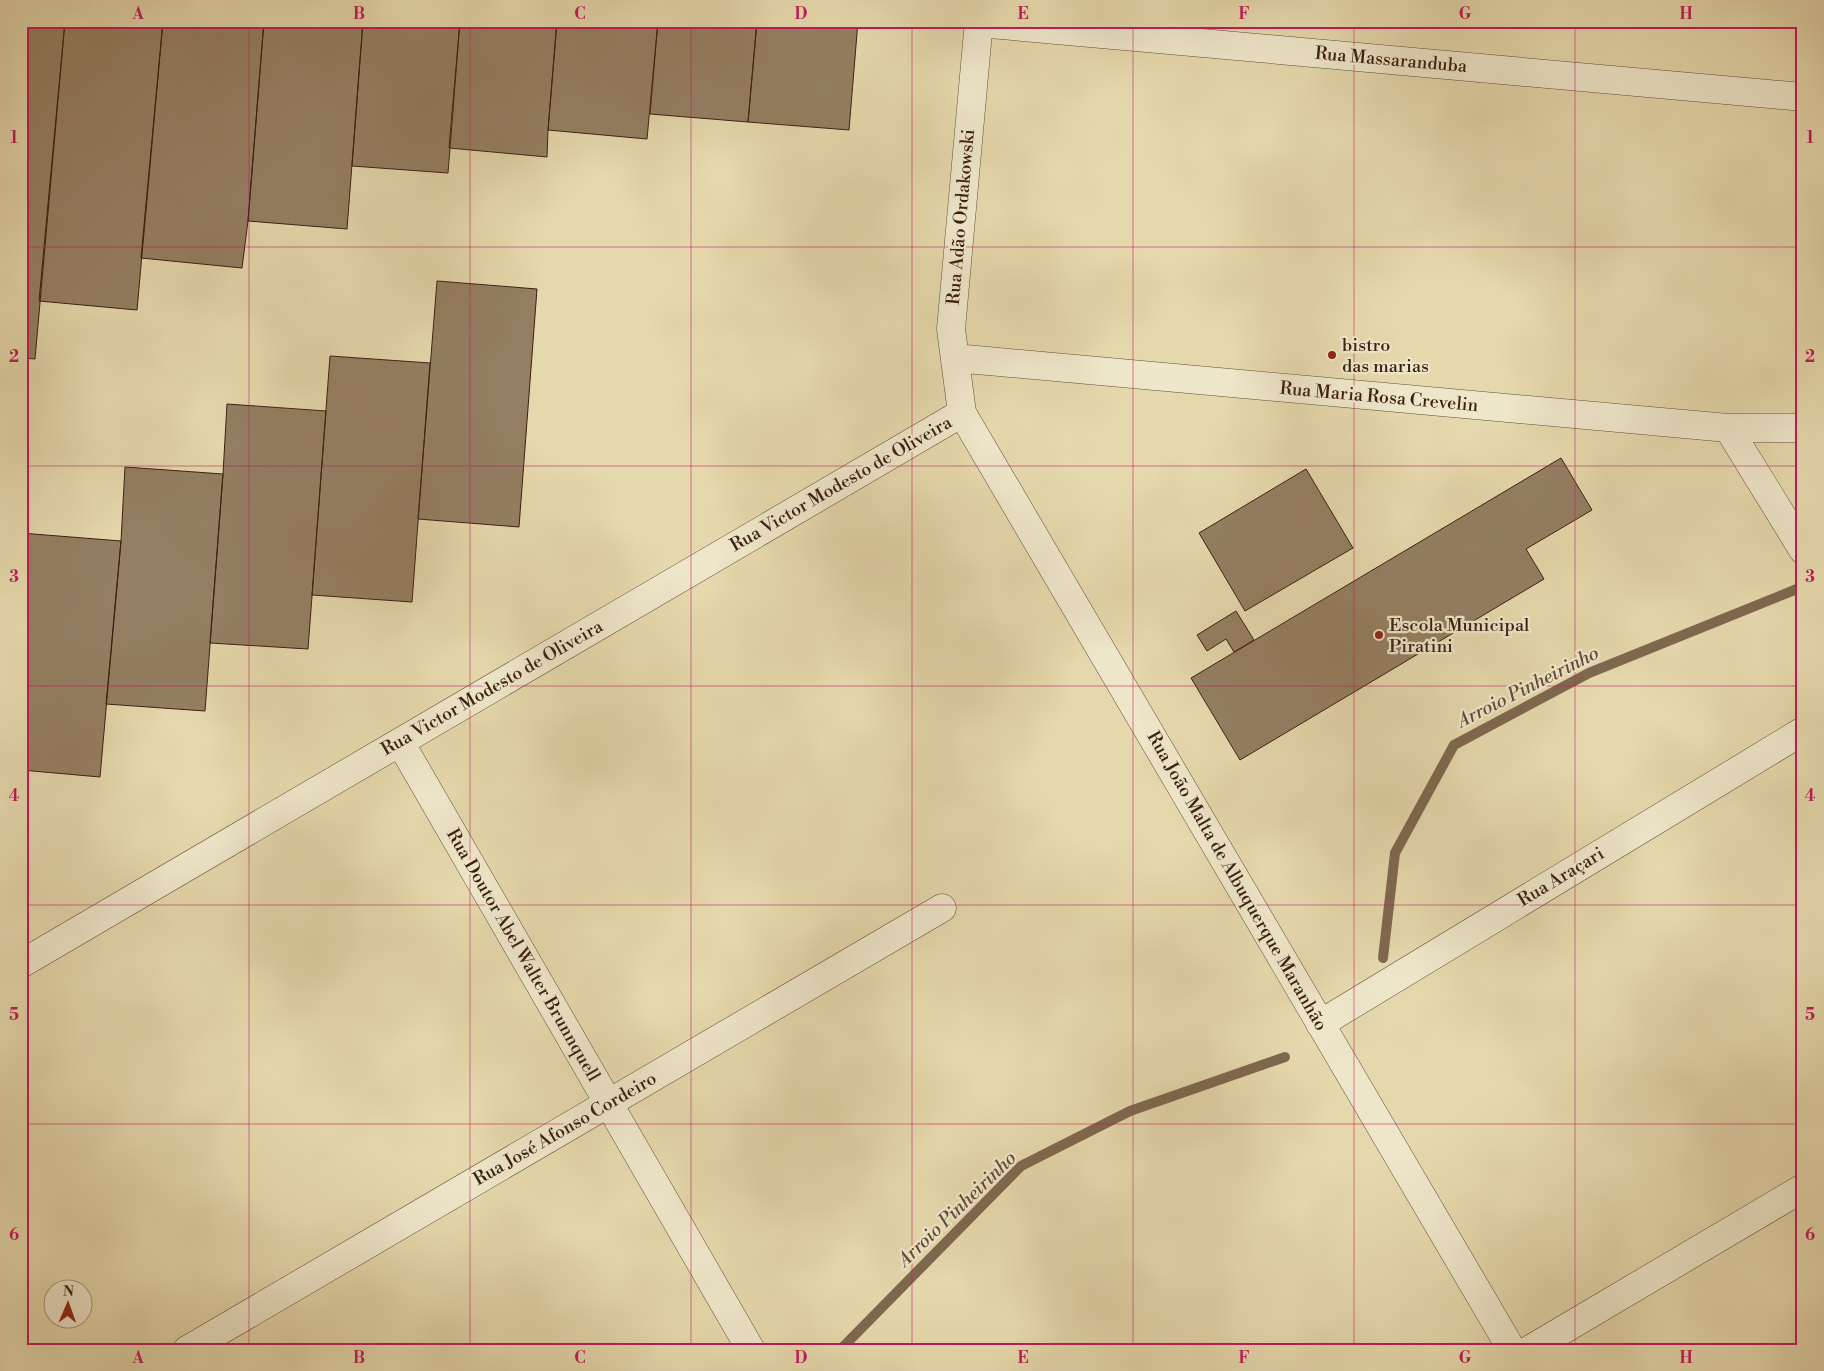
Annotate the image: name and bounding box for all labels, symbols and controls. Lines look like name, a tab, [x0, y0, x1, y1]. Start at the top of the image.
text: A	[131, 4, 144, 24]
text: B	[353, 4, 365, 24]
text: C	[574, 4, 586, 24]
text: D	[795, 4, 808, 24]
text: E	[1017, 4, 1029, 24]
text: F	[1238, 4, 1250, 24]
text: G	[1459, 4, 1472, 24]
text: H	[1679, 4, 1693, 24]
street label: Rua Massaranduba	[1314, 42, 1469, 78]
text: 1	[10, 128, 18, 148]
street label: Rua Adão Ordakowski	[942, 128, 980, 306]
text: 1	[1806, 128, 1814, 148]
place label: bistro das marias	[1342, 334, 1429, 378]
text: 2	[9, 347, 19, 367]
text: 2	[1805, 347, 1815, 367]
marker: bistro das marias	[1326, 349, 1338, 361]
street label: Rua Maria Rosa Crevelin	[1279, 377, 1480, 417]
street label: Rua Victor Modesto de Oliveira	[726, 411, 957, 557]
text: 3	[9, 567, 19, 587]
text: 3	[1805, 567, 1815, 587]
place label: Escola Municipal Piratini	[1389, 614, 1530, 658]
street label: Rua Victor Modesto de Oliveira	[377, 615, 608, 761]
marker: Escola Municipal Piratini	[1373, 629, 1385, 641]
water label: Arroio Pinheirinho	[1451, 641, 1603, 734]
street label: Rua João Malta de Albuquerque Maranhão	[1142, 727, 1332, 1035]
text: 4	[9, 786, 20, 806]
text: 4	[1805, 786, 1816, 806]
street label: Rua Doutor Abel Walter Brunnquell	[441, 824, 605, 1086]
street label: Rua Araçari	[1514, 842, 1609, 912]
text: 5	[9, 1005, 19, 1025]
text: 5	[1805, 1005, 1815, 1025]
street label: Rua José Afonso Cordeiro	[469, 1067, 661, 1191]
water label: Arroio Pinheirinho	[891, 1146, 1021, 1273]
text: 6	[9, 1225, 19, 1245]
text: 6	[1805, 1225, 1815, 1245]
north arrow	[42, 1278, 92, 1328]
text: N	[63, 1283, 74, 1301]
text: A	[131, 1348, 144, 1368]
text: B	[353, 1348, 365, 1368]
text: C	[574, 1348, 586, 1368]
text: D	[795, 1348, 808, 1368]
text: E	[1017, 1348, 1029, 1368]
text: F	[1238, 1348, 1250, 1368]
text: G	[1459, 1348, 1472, 1368]
text: H	[1679, 1348, 1693, 1368]

